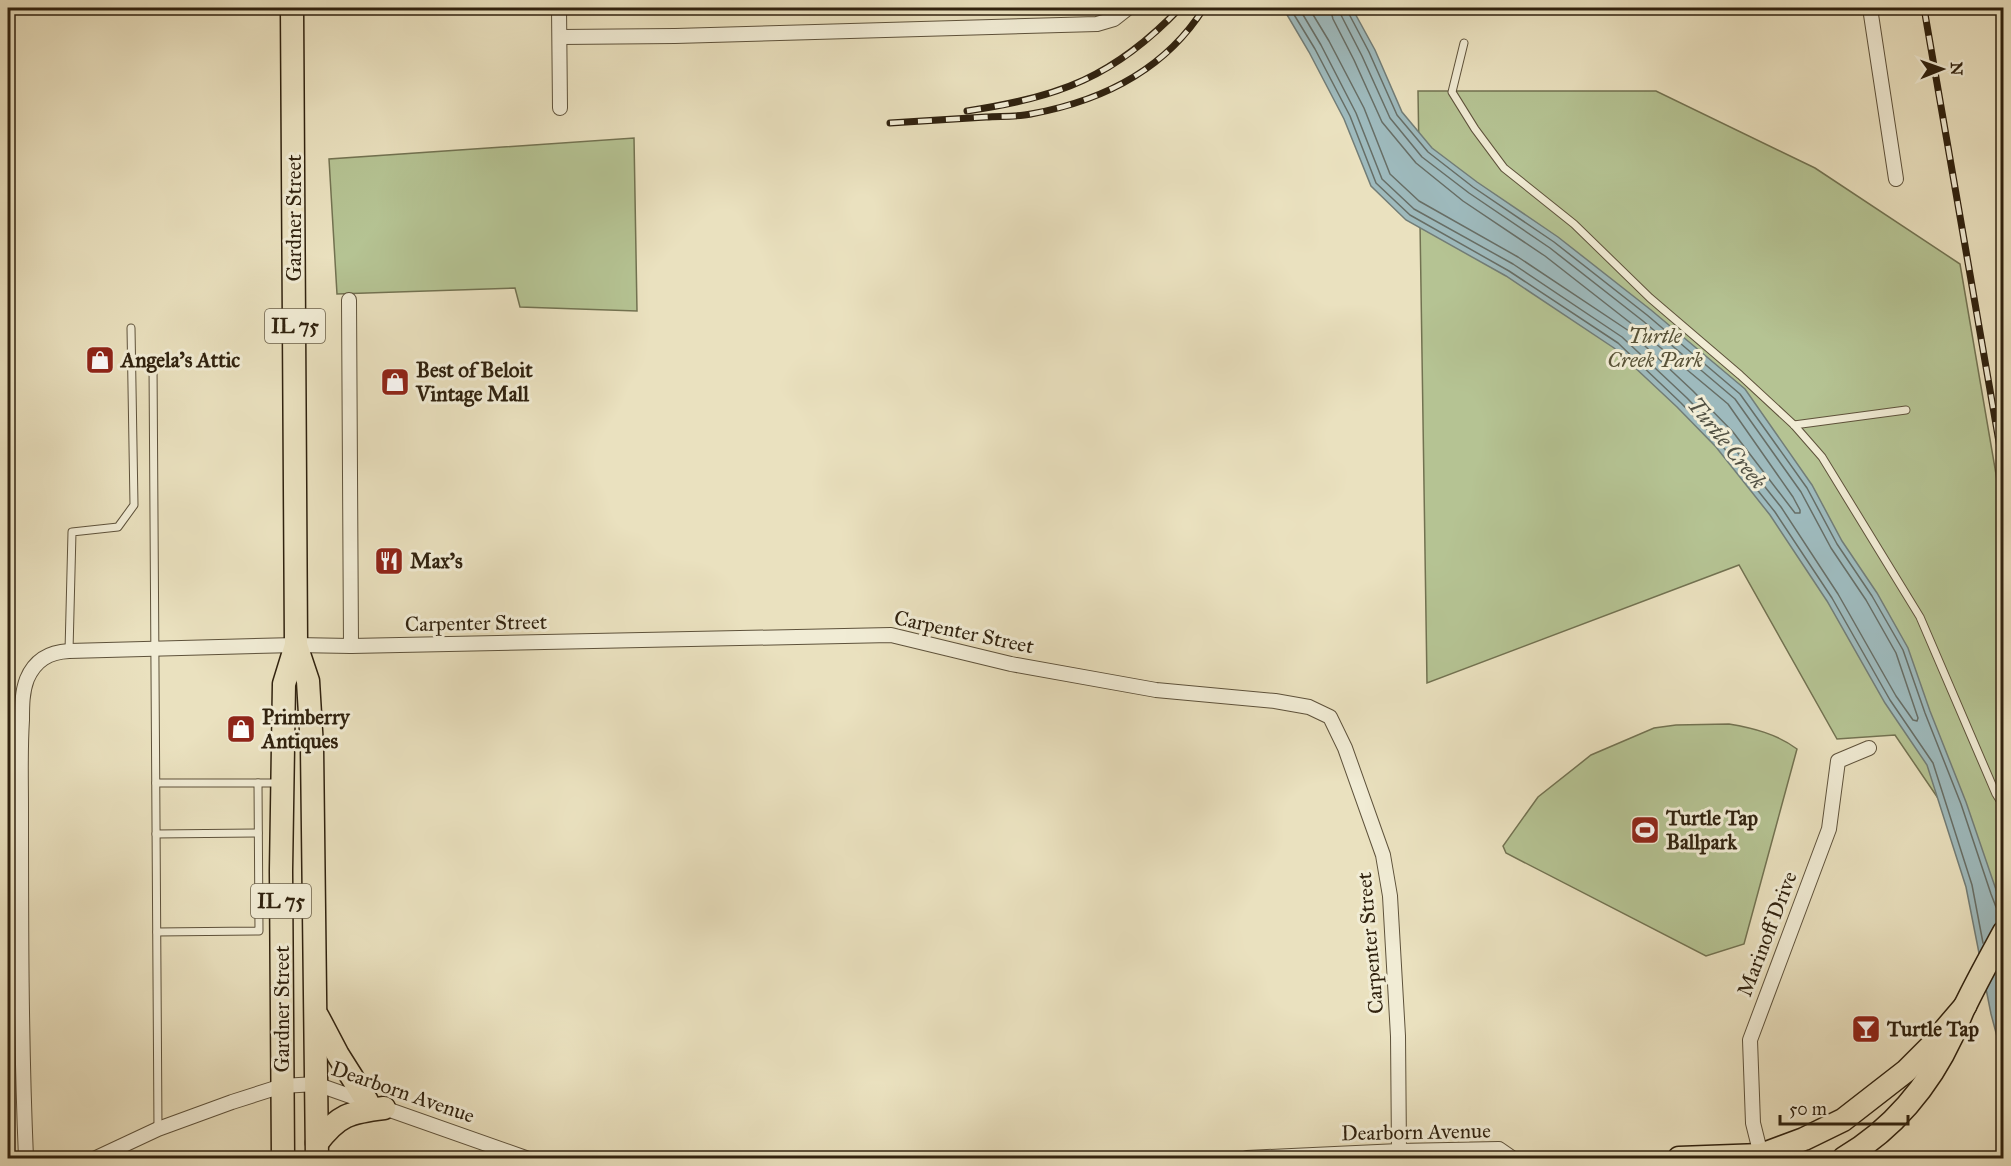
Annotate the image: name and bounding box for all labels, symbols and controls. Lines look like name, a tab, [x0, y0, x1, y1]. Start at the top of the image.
north arrow	[1912, 39, 1972, 99]
text: N	[1947, 62, 1966, 76]
street label: Gardner Street	[281, 154, 307, 282]
road number: IL 75	[265, 309, 325, 343]
park label: Turtle Creek Park	[1607, 323, 1703, 373]
shop icon: Angela's Attic	[84, 344, 116, 376]
place label: Angela's Attic	[119, 347, 240, 373]
place label: Best of Beloit Vintage Mall	[415, 357, 533, 407]
shop icon: Best of Beloit Vintage Mall	[379, 366, 411, 398]
water label: Turtle Creek	[1682, 392, 1772, 495]
restaurant icon: Max's	[373, 545, 405, 577]
place label: Max's	[410, 548, 463, 574]
street label: Carpenter Street	[892, 604, 1037, 660]
street label: Carpenter Street	[405, 609, 548, 637]
place label: Primberry Antiques	[260, 704, 351, 754]
shop icon: Primberry Antiques	[225, 713, 257, 745]
place label: Turtle Tap Ballpark	[1665, 805, 1758, 855]
sports icon: Turtle Tap Ballpark	[1629, 814, 1661, 846]
street label: Marinoff Drive	[1731, 868, 1803, 1000]
street label: Carpenter Street	[1351, 870, 1389, 1015]
road number: IL 75	[251, 884, 311, 918]
street label: Gardner Street	[269, 945, 295, 1073]
bar icon: Turtle Tap	[1850, 1013, 1882, 1045]
place label: Turtle Tap	[1886, 1016, 1979, 1042]
street label: Dearborn Avenue	[328, 1055, 478, 1129]
scale bar	[1780, 1088, 1908, 1126]
text: 50 m	[1789, 1098, 1827, 1120]
street label: Dearborn Avenue	[1341, 1118, 1491, 1146]

